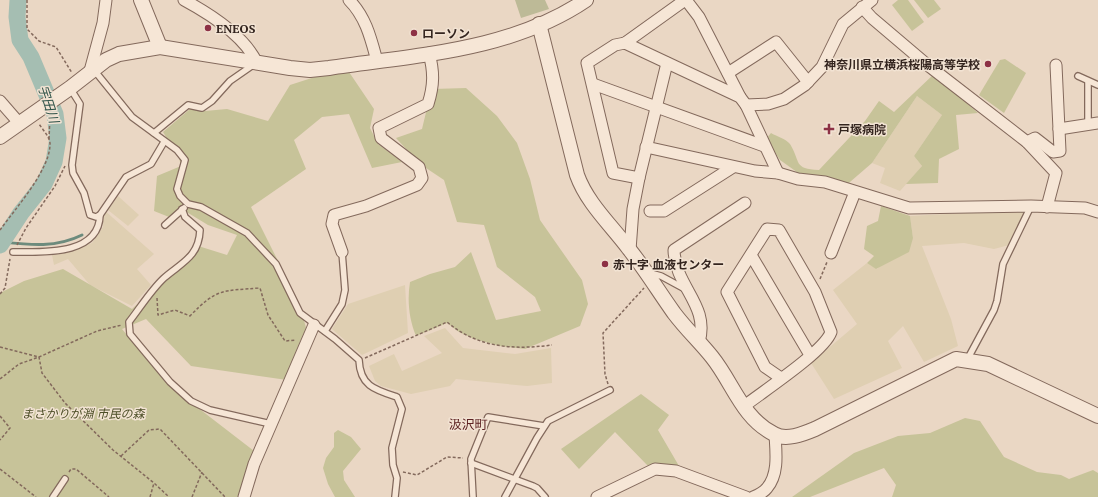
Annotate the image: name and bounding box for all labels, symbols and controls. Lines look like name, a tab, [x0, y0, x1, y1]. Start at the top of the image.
place label: ENEOS	[216, 21, 256, 36]
marker: ENEOS	[203, 23, 213, 33]
place label: ローソン	[422, 26, 470, 41]
marker: ローソン	[409, 28, 419, 38]
place label: 神奈川県立横浜桜陽高等学校	[824, 57, 980, 72]
marker: 神奈川県立横浜桜陽高等学校	[983, 59, 993, 69]
water label: 宇田川	[34, 83, 64, 127]
place label: 戸塚病院	[838, 122, 886, 137]
marker: 戸塚病院	[823, 123, 835, 135]
place label: 赤十字 血液センター	[613, 257, 724, 272]
marker: 赤十字 血液センター	[600, 259, 610, 269]
park label: まさかりが淵 市民の森	[22, 406, 145, 421]
district label: 汲沢町	[448, 415, 488, 433]

